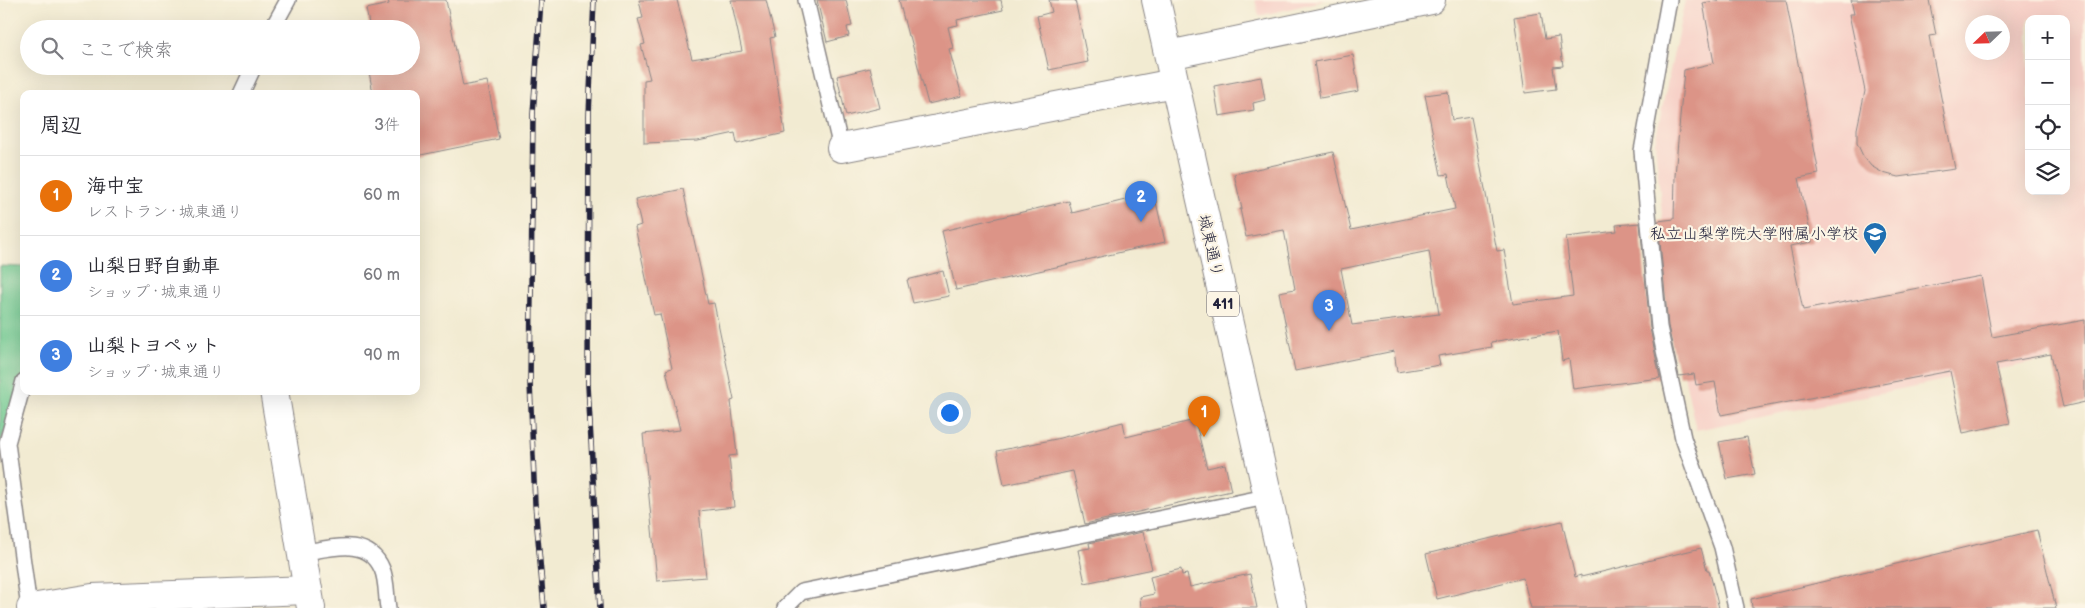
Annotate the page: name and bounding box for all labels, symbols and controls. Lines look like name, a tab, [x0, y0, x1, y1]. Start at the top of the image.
north arrow	[1965, 15, 2010, 60]
map controls	[2025, 15, 2070, 195]
button: +	[2025, 15, 2070, 60]
search box	[20, 20, 420, 75]
icon: search	[38, 34, 66, 62]
text: ここで検索	[78, 39, 173, 62]
button: −	[2025, 60, 2070, 105]
button: locate	[2025, 105, 2070, 150]
text: 周辺	[40, 113, 82, 138]
text: 3件	[374, 116, 400, 135]
button: layers	[2025, 150, 2070, 195]
text: 海中宝	[87, 175, 144, 198]
pin: 2	[1125, 181, 1157, 222]
text: 1	[53, 186, 59, 205]
text: 60 m	[363, 186, 400, 205]
text: レストラン · 城東通り	[87, 203, 243, 222]
street label: 城東通り	[1194, 213, 1226, 279]
school or university icon: 私立山梨学院大学附属小学校	[1862, 221, 1888, 255]
place label: 私立山梨学院大学附属小学校	[1650, 225, 1858, 244]
text: 山梨日野自動車	[87, 255, 220, 278]
text: 2	[51, 266, 61, 285]
text: 60 m	[363, 266, 400, 285]
text: ショップ · 城東通り	[87, 283, 225, 302]
pin: 3	[1313, 290, 1345, 331]
road number: 411	[1207, 292, 1239, 316]
text: 山梨トヨペット	[87, 335, 220, 358]
text: 3	[51, 346, 61, 365]
text: 90 m	[364, 346, 400, 365]
text: ショップ · 城東通り	[87, 363, 225, 382]
pin: 1	[1188, 396, 1220, 437]
your location	[937, 400, 963, 426]

